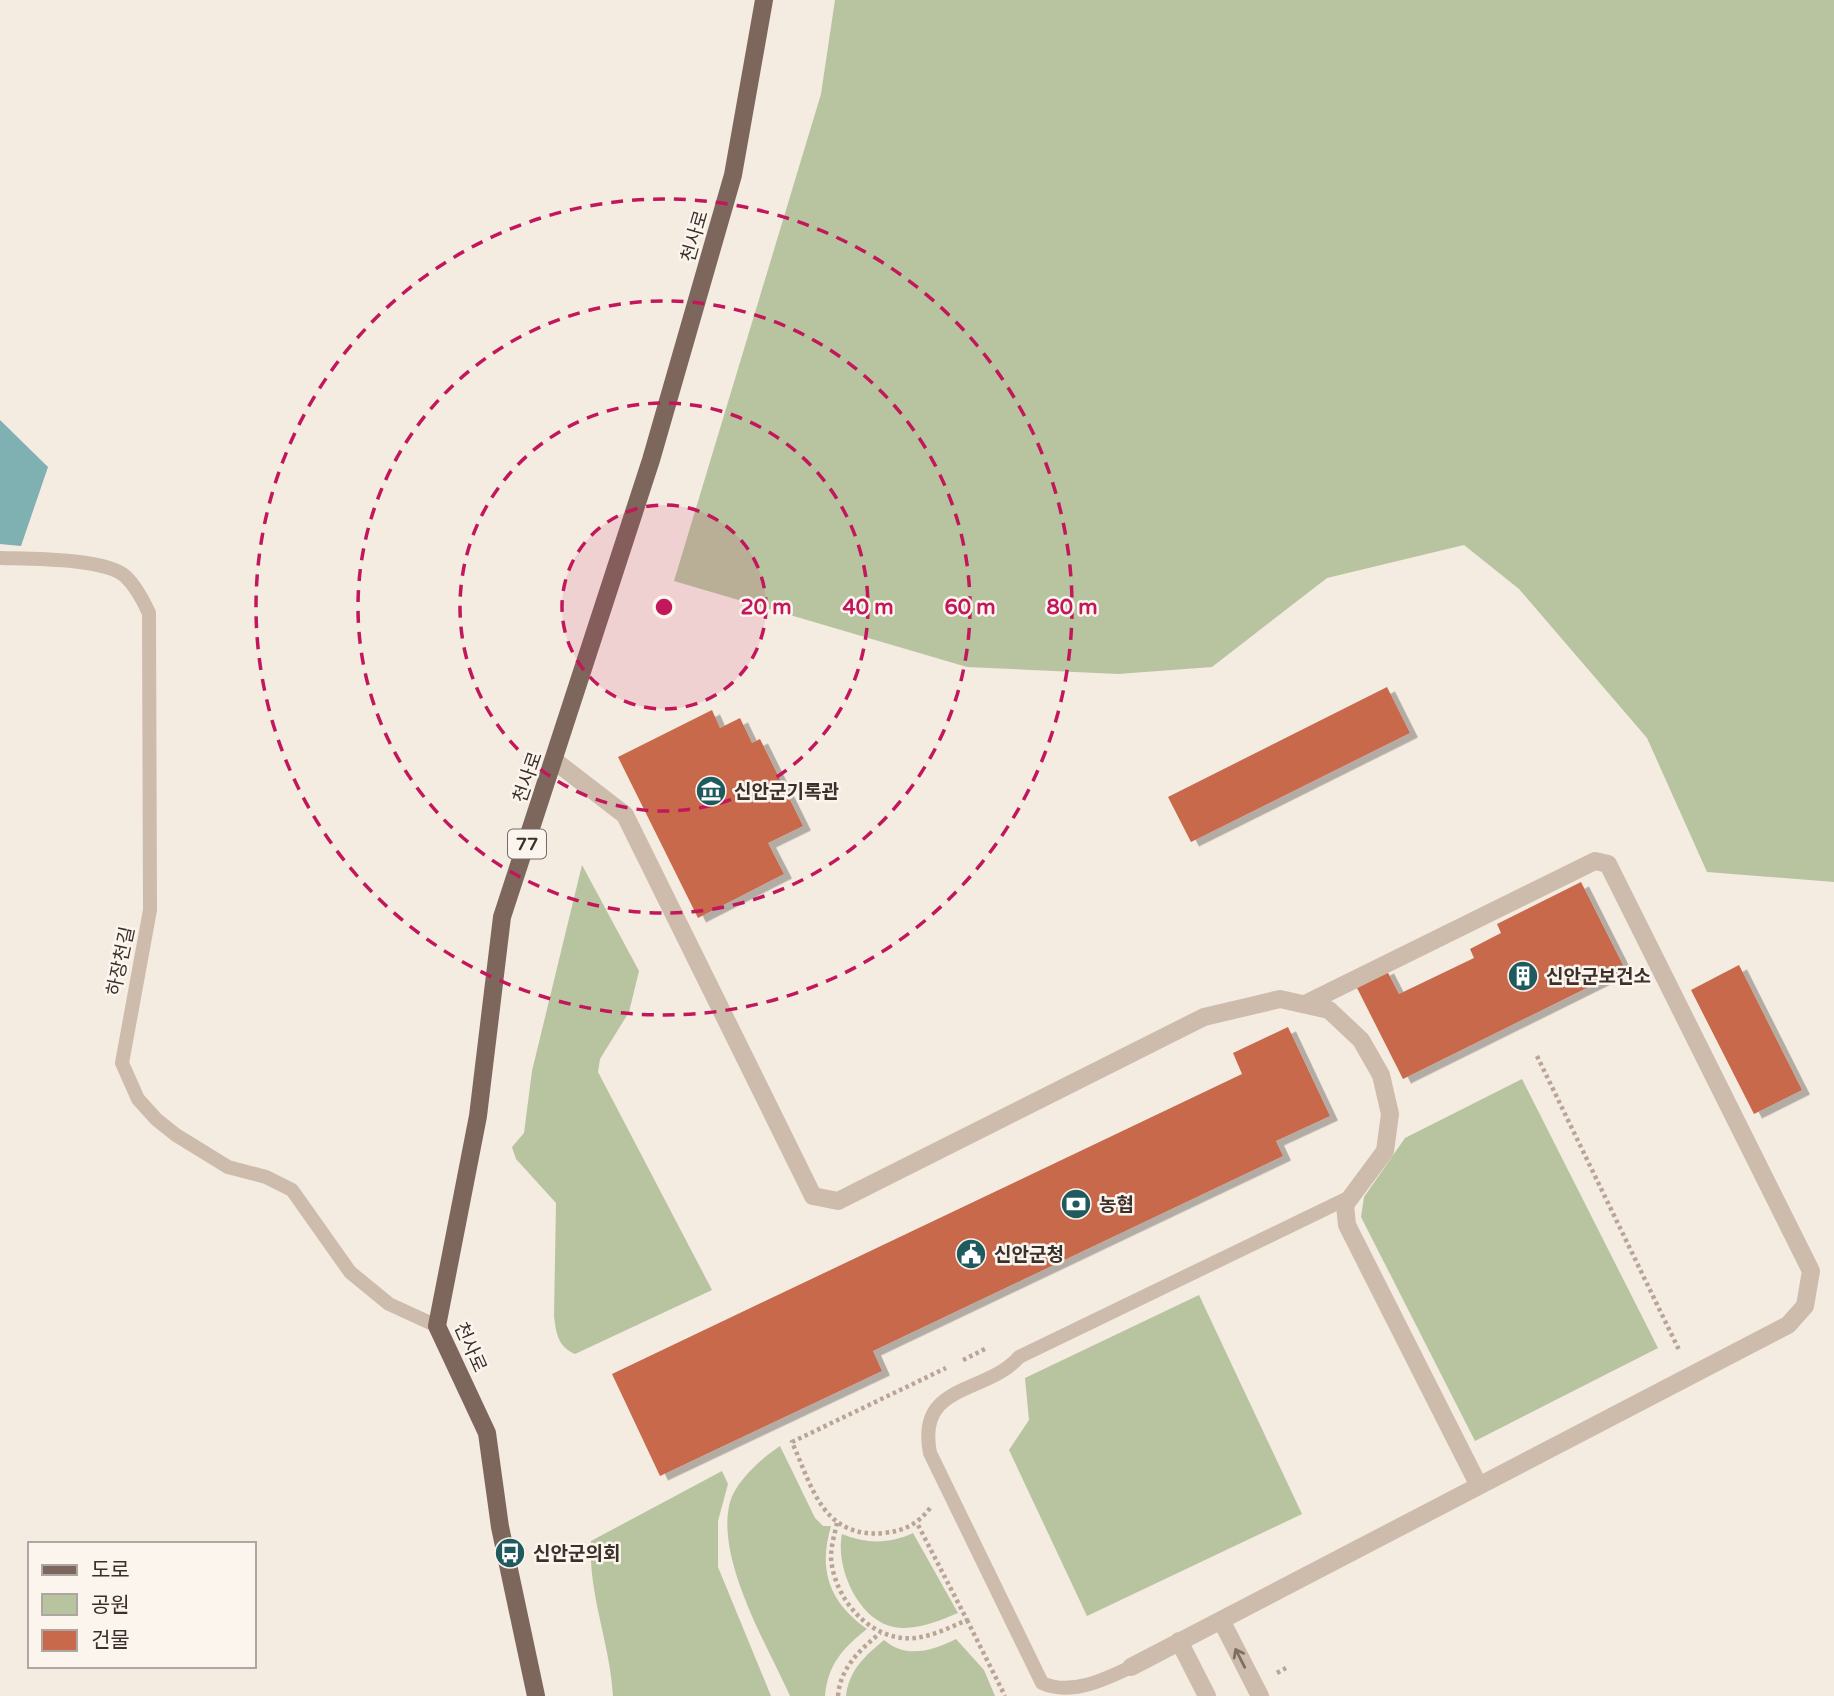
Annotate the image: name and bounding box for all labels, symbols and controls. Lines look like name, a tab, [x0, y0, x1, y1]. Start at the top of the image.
street label: 천사로	[677, 208, 713, 265]
centre of rings	[652, 595, 676, 619]
text: 20 m	[740, 595, 792, 620]
text: 40 m	[842, 595, 894, 620]
text: 60 m	[944, 595, 996, 620]
text: 80 m	[1046, 595, 1098, 620]
street label: 천사로	[509, 749, 547, 806]
museum icon: 신안군기록관	[694, 774, 728, 808]
place label: 신안군기록관	[734, 781, 839, 803]
road number: 77	[508, 830, 546, 858]
street label: 하장천길	[103, 925, 139, 998]
building icon: 신안군보건소	[1506, 959, 1540, 993]
place label: 신안군보건소	[1546, 966, 1651, 988]
bank icon: 농협	[1059, 1187, 1093, 1221]
place label: 농협	[1099, 1194, 1134, 1216]
public building icon: 신안군청	[954, 1237, 988, 1271]
place label: 신안군청	[994, 1244, 1064, 1266]
street label: 천사로	[449, 1319, 491, 1376]
bus stop icon: 신안군의회	[493, 1536, 527, 1570]
legend	[28, 1542, 256, 1668]
place label: 신안군의회	[533, 1543, 620, 1565]
text: 도로	[91, 1558, 130, 1583]
text: 공원	[91, 1593, 130, 1618]
text: 건물	[91, 1628, 130, 1653]
one-way arrow	[1233, 1648, 1247, 1669]

